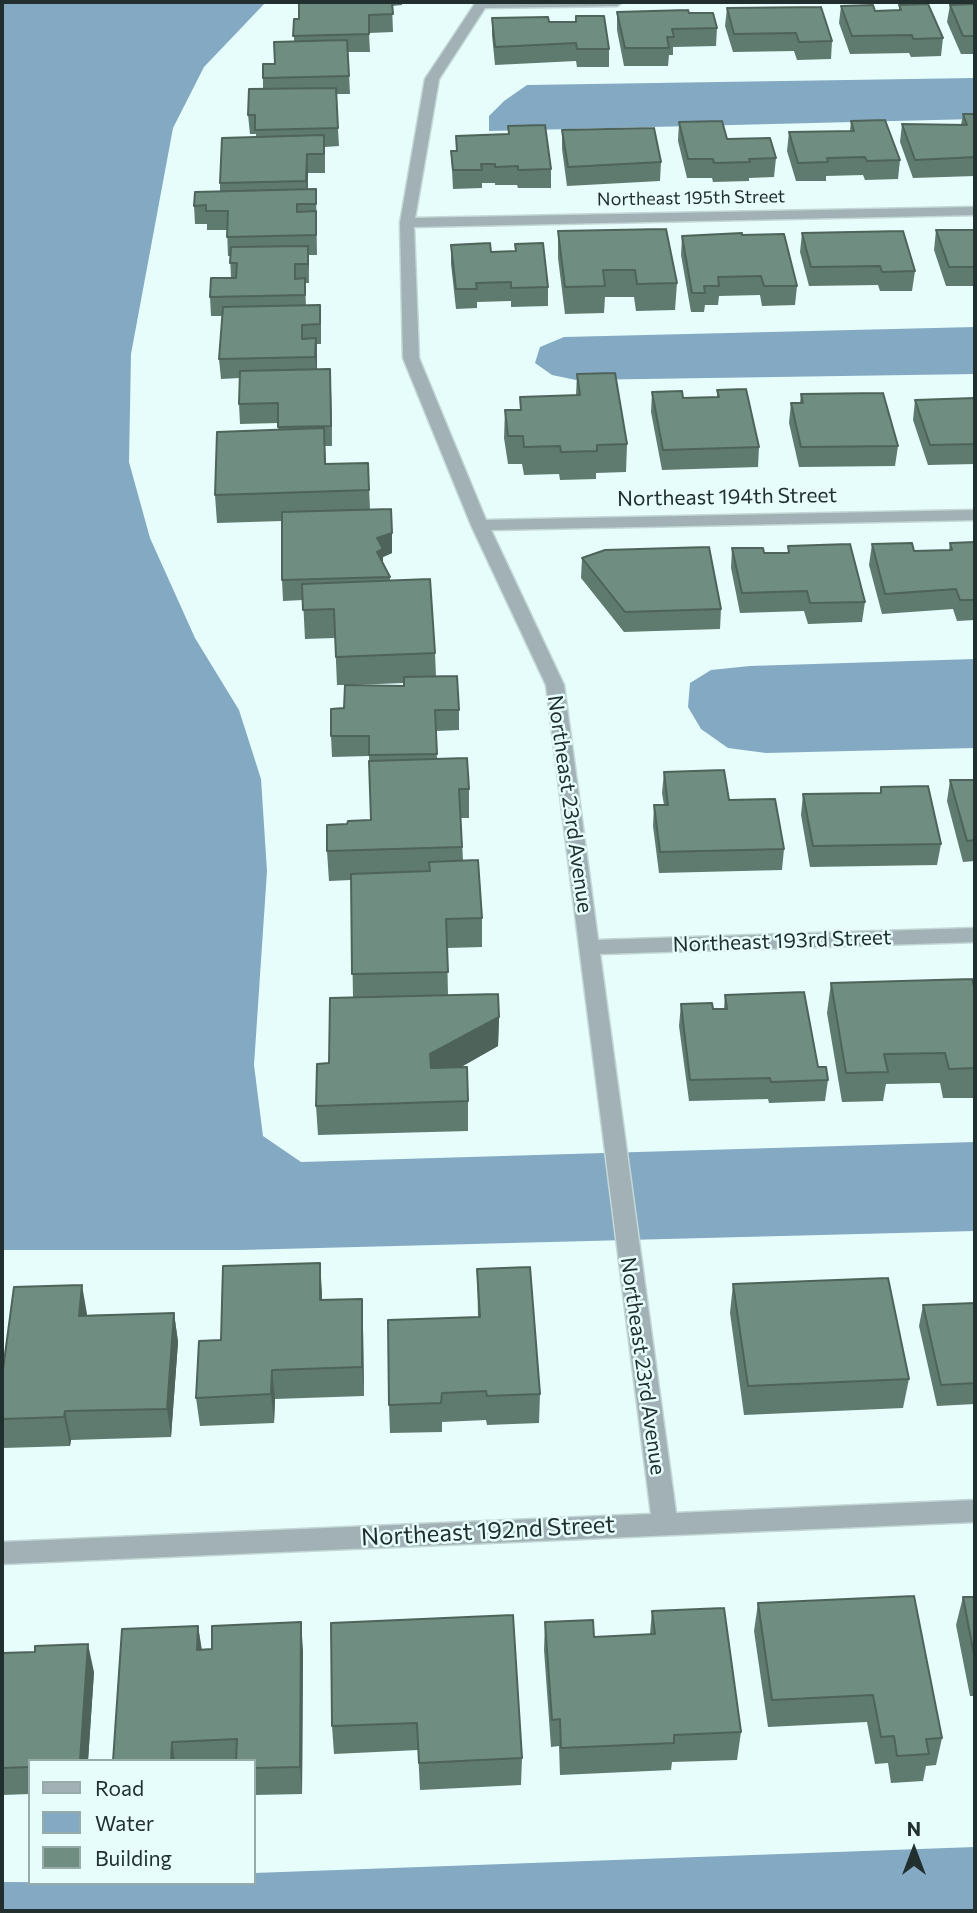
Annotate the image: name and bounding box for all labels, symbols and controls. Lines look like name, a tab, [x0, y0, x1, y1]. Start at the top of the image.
street label: Northeast 195th Street	[597, 186, 785, 210]
street label: Northeast 194th Street	[617, 482, 837, 512]
street label: Northeast 23rd Avenue	[542, 694, 598, 914]
street label: Northeast 193rd Street	[672, 925, 892, 957]
street label: Northeast 23rd Avenue	[615, 1256, 671, 1476]
street label: Northeast 192nd Street	[360, 1510, 616, 1552]
legend	[28, 1759, 256, 1885]
text: Road	[95, 1775, 144, 1800]
text: Water	[95, 1810, 154, 1835]
north arrow	[879, 1815, 949, 1885]
text: N	[907, 1817, 921, 1840]
text: Building	[95, 1845, 172, 1870]

